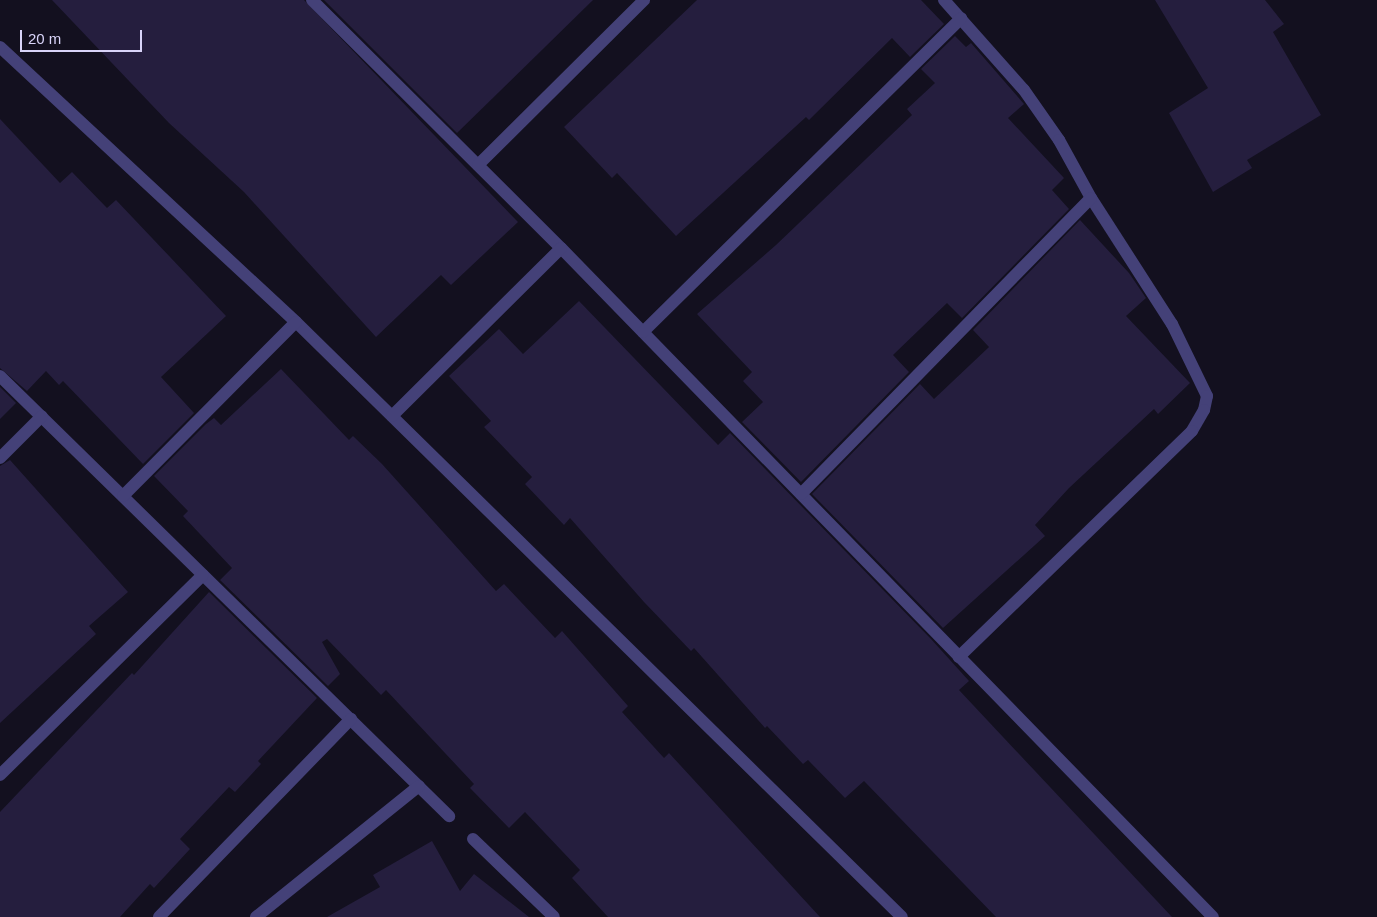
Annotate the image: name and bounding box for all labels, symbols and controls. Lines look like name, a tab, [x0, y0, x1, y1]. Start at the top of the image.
scale bar	[22, 20, 145, 52]
text: 20 m	[28, 30, 61, 47]

